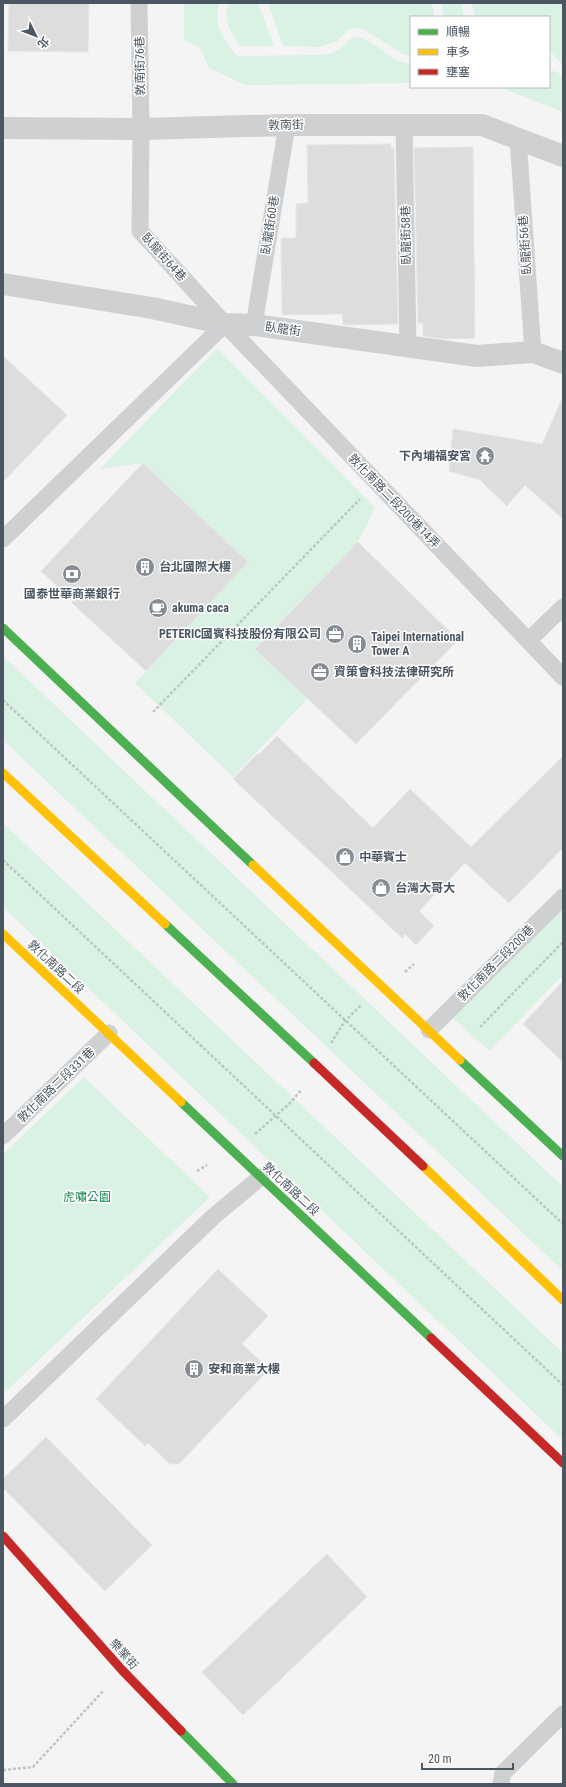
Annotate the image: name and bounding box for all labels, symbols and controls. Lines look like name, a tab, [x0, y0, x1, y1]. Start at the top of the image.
north arrow	[16, 16, 56, 56]
legend	[410, 16, 550, 88]
text: 順暢	[446, 25, 470, 39]
text: 北	[34, 34, 51, 51]
street label: 敦南街76巷	[132, 36, 148, 96]
text: 車多	[446, 45, 470, 59]
text: 壅塞	[446, 65, 470, 79]
street label: 敦南街	[268, 118, 304, 132]
street label: 臥龍街60巷	[258, 194, 282, 256]
street label: 臥龍街58巷	[398, 205, 414, 265]
street label: 臥龍街56巷	[516, 215, 534, 275]
street label: 臥龍街64巷	[139, 230, 189, 284]
street label: 臥龍街	[264, 320, 302, 338]
temple icon: 下內埔福安宮	[474, 445, 496, 467]
place label: 下內埔福安宮	[399, 449, 471, 463]
street label: 敦化南路二段200巷14弄	[345, 451, 443, 551]
building icon: 台北國際大樓	[134, 556, 156, 578]
place label: 台北國際大樓	[159, 560, 231, 574]
bank icon: 國泰世華商業銀行	[61, 563, 83, 585]
place label: 國泰世華商業銀行	[24, 587, 120, 601]
cafe icon: akuma caca	[147, 597, 169, 619]
place label: akuma caca	[172, 601, 229, 615]
office icon: PETERIC國賓科技股份有限公司	[324, 623, 346, 645]
place label: PETERIC國賓科技股份有限公司	[159, 627, 321, 641]
place label: Taipei International Tower A	[371, 630, 464, 658]
building icon: Taipei International Tower A	[346, 633, 368, 655]
office icon: 資策會科技法律研究所	[309, 661, 331, 683]
place label: 資策會科技法律研究所	[334, 665, 454, 679]
shop icon: 中華賓士	[334, 846, 356, 868]
place label: 中華賓士	[359, 850, 407, 864]
shop icon: 台灣大哥大	[370, 877, 392, 899]
place label: 台灣大哥大	[395, 881, 455, 895]
street label: 敦化南路二段200巷	[455, 922, 537, 1004]
street label: 敦化南路二段	[25, 937, 87, 997]
street label: 敦化南路二段331巷	[15, 1045, 97, 1125]
street label: 敦化南路二段	[260, 1159, 322, 1219]
park label: 虎嘯公園	[63, 1190, 111, 1204]
building icon: 安和商業大樓	[183, 1358, 205, 1380]
place label: 安和商業大樓	[208, 1362, 280, 1376]
street label: 樂業街	[107, 1636, 141, 1672]
scale bar	[422, 1745, 513, 1771]
text: 20 m	[428, 1752, 452, 1766]

